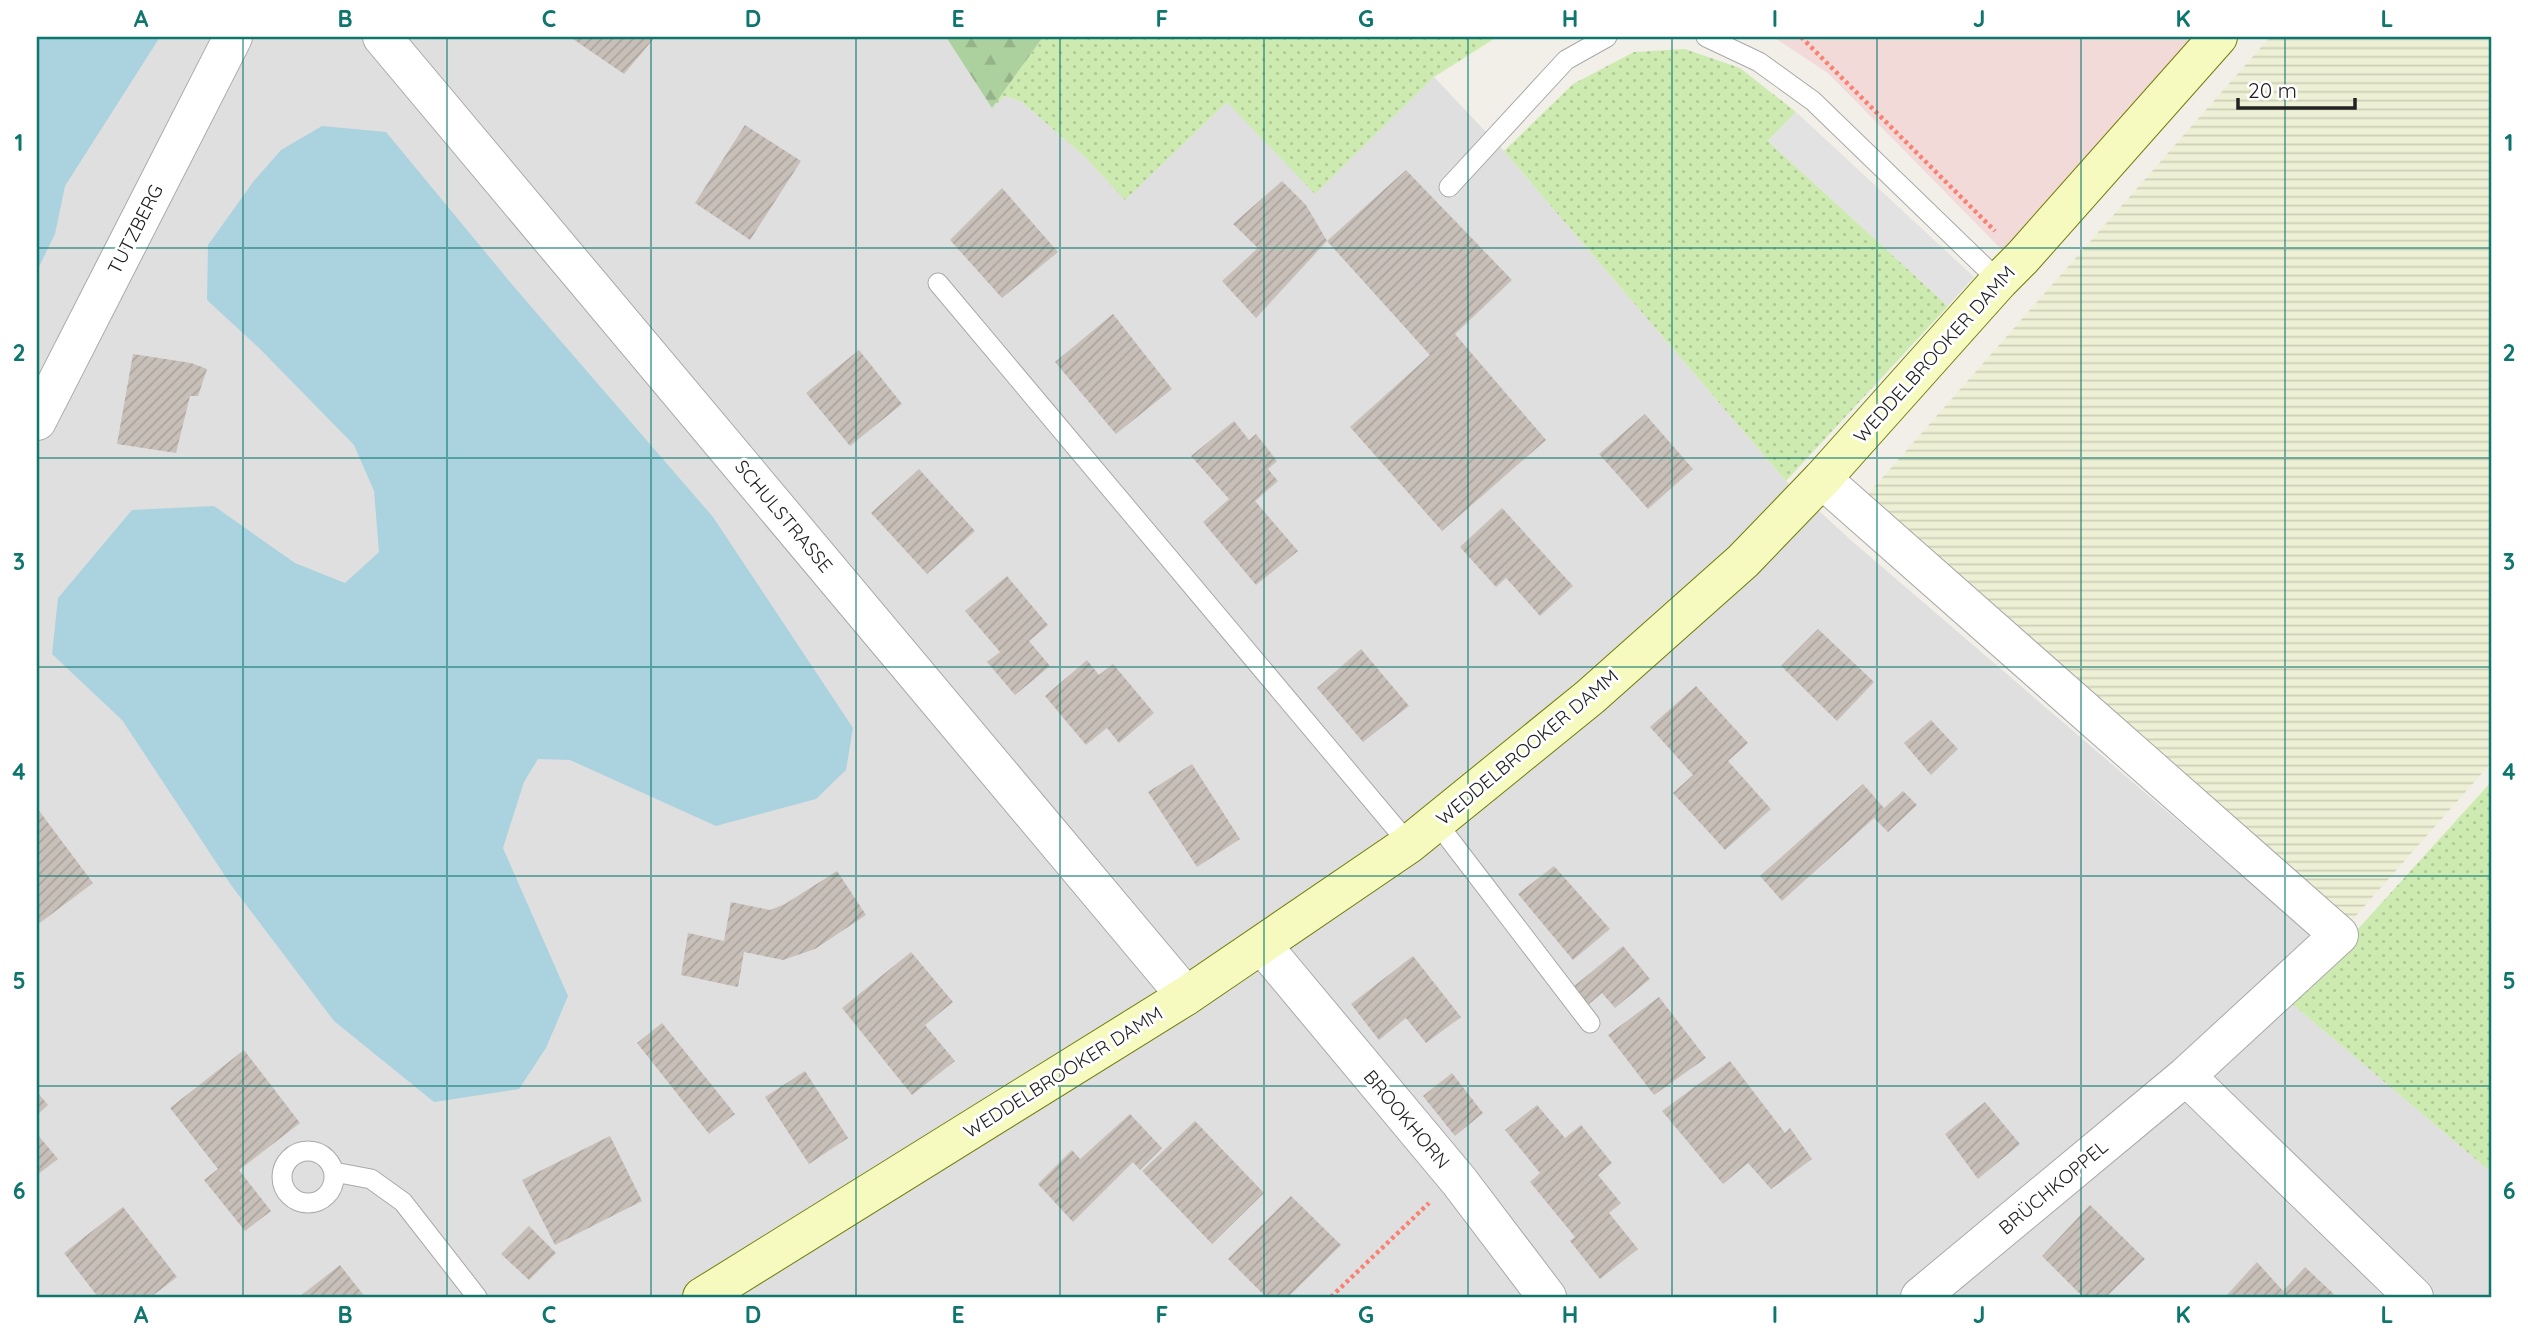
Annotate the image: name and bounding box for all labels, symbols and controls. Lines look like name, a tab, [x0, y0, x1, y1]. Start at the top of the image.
text: A	[134, 4, 149, 33]
text: B	[337, 4, 353, 33]
text: C	[542, 4, 556, 33]
text: D	[745, 4, 761, 33]
text: E	[951, 4, 965, 33]
text: F	[1156, 4, 1168, 33]
text: G	[1358, 4, 1374, 33]
text: H	[1562, 4, 1578, 33]
text: I	[1772, 4, 1778, 33]
text: J	[1973, 4, 1985, 33]
text: K	[2175, 4, 2191, 33]
text: L	[2381, 4, 2393, 33]
scale bar	[2238, 66, 2355, 110]
text: 20 m	[2248, 77, 2297, 103]
text: 1	[15, 128, 23, 157]
text: 1	[2505, 128, 2513, 157]
street label: TUTZBERG	[102, 180, 168, 278]
street label: WEDDELBROOKER DAMM	[1848, 260, 2020, 448]
text: 2	[12, 338, 26, 367]
text: 2	[2502, 338, 2516, 367]
street label: SCHULSTRASSE	[730, 455, 838, 577]
text: 3	[13, 547, 25, 576]
text: 3	[2503, 547, 2515, 576]
street label: WEDDELBROOKER DAMM	[1431, 664, 1623, 830]
text: 4	[12, 757, 26, 786]
text: 4	[2502, 757, 2516, 786]
text: 5	[12, 966, 26, 995]
text: 5	[2502, 966, 2516, 995]
street label: WEDDELBROOKER DAMM	[959, 1001, 1167, 1143]
street label: BROOKHORN	[1359, 1065, 1455, 1173]
street label: BRÜCHKOPPEL	[1994, 1134, 2112, 1240]
text: 6	[13, 1176, 25, 1205]
text: 6	[2503, 1176, 2515, 1205]
text: A	[134, 1300, 149, 1329]
text: B	[337, 1300, 353, 1329]
text: C	[542, 1300, 556, 1329]
text: D	[745, 1300, 761, 1329]
text: E	[951, 1300, 965, 1329]
text: F	[1156, 1300, 1168, 1329]
text: G	[1358, 1300, 1374, 1329]
text: H	[1562, 1300, 1578, 1329]
text: I	[1772, 1300, 1778, 1329]
text: J	[1973, 1300, 1985, 1329]
text: K	[2175, 1300, 2191, 1329]
text: L	[2381, 1300, 2393, 1329]

